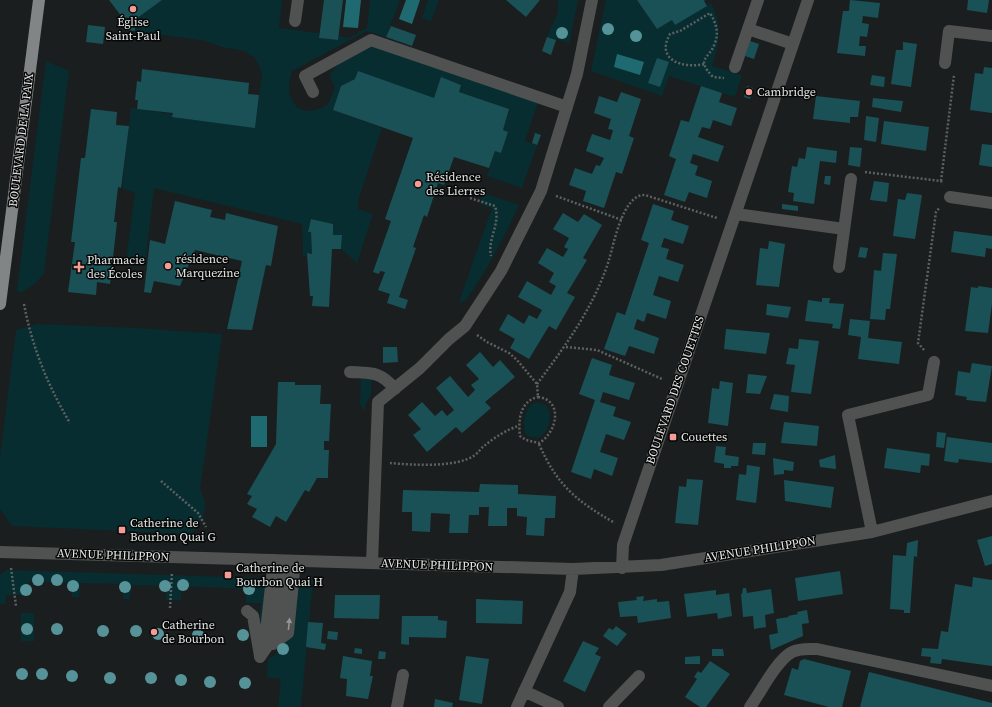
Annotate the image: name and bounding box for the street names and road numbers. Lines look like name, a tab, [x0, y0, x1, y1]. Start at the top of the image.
street label: BOULEVARD DE LA PAIX	[5, 72, 37, 208]
street label: BOULEVARD DES COUETTES	[642, 314, 708, 466]
street label: AVENUE PHILIPPON	[703, 532, 817, 566]
street label: AVENUE PHILIPPON	[57, 545, 170, 565]
street label: AVENUE PHILIPPON	[381, 555, 494, 575]

